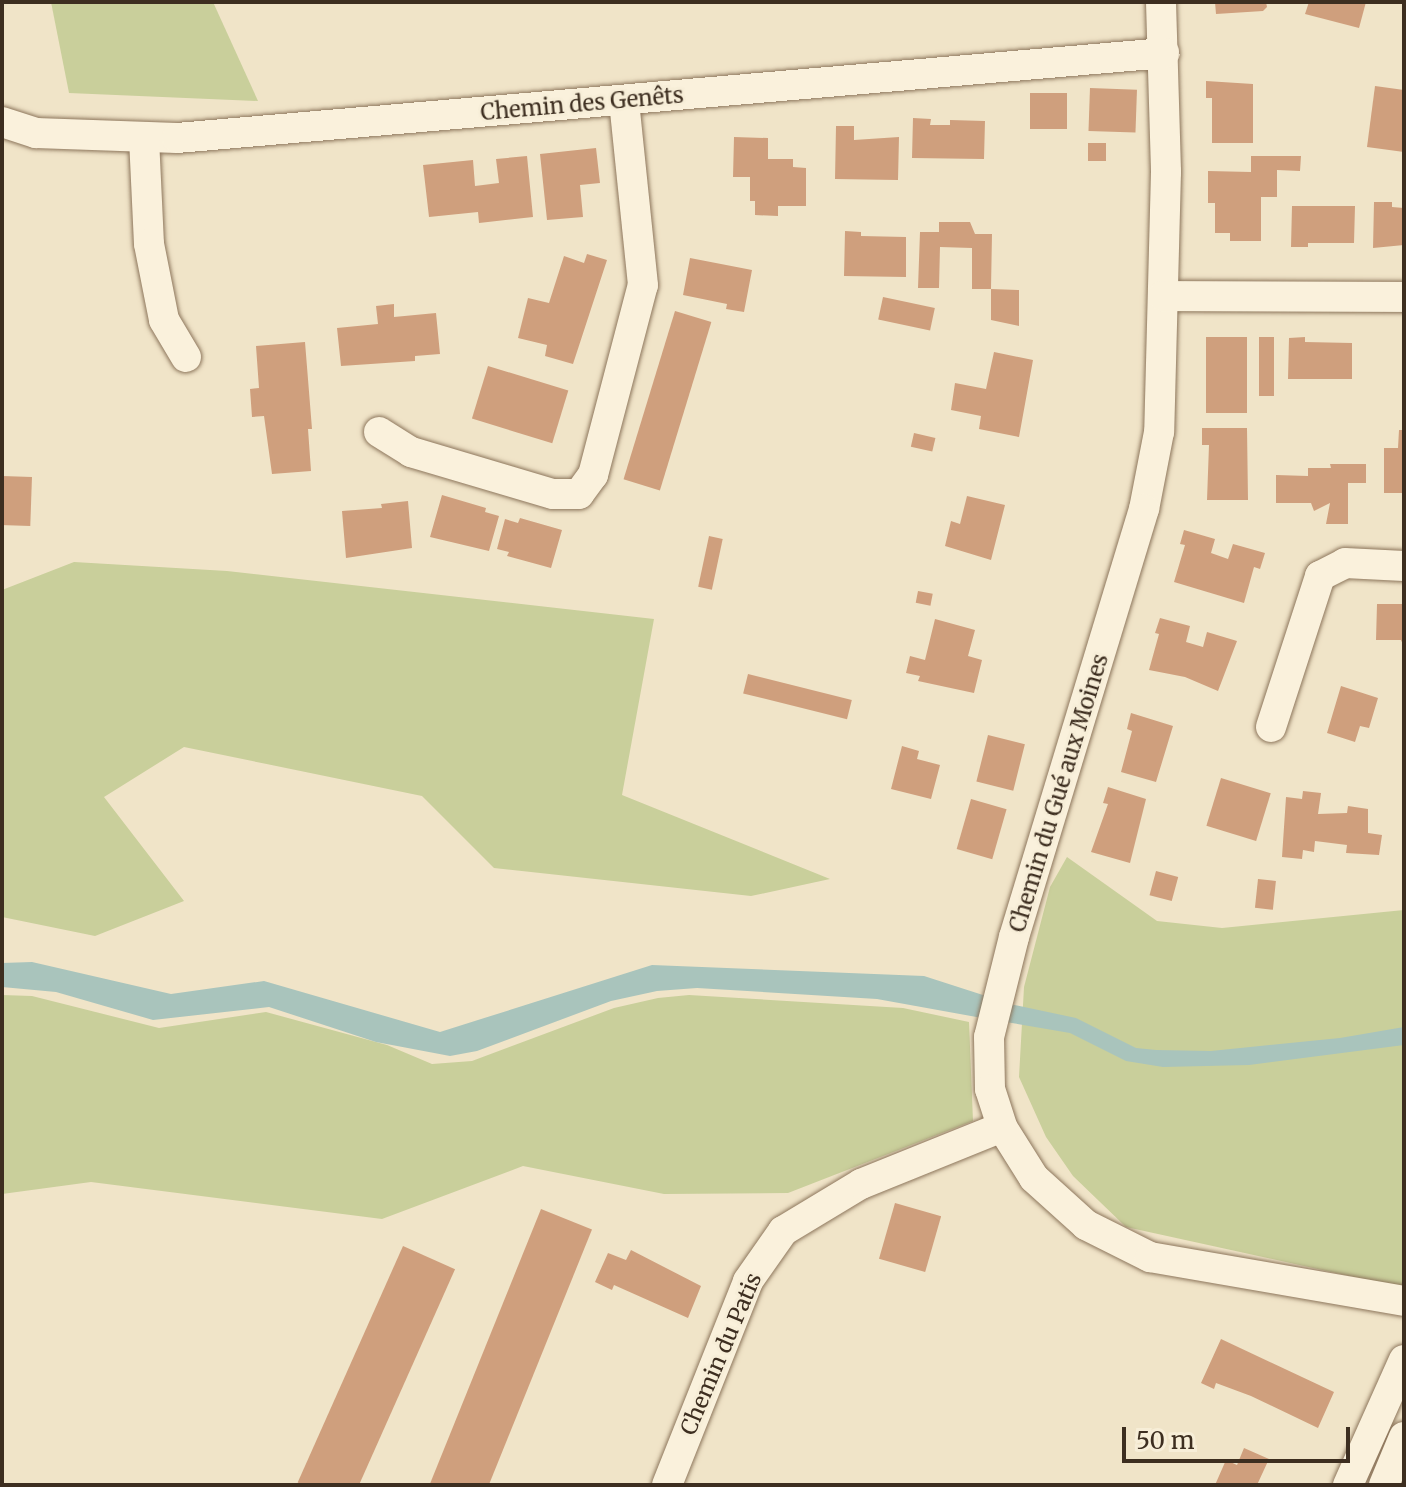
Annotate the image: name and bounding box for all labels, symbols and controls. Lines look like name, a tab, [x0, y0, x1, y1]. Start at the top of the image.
street label: Chemin des Genêts	[479, 82, 685, 126]
street label: Chemin du Gué aux Moines	[1004, 651, 1114, 935]
street label: Chemin du Patis	[675, 1269, 767, 1439]
scale bar	[1126, 1411, 1354, 1461]
text: 50 m	[1136, 1425, 1195, 1456]

